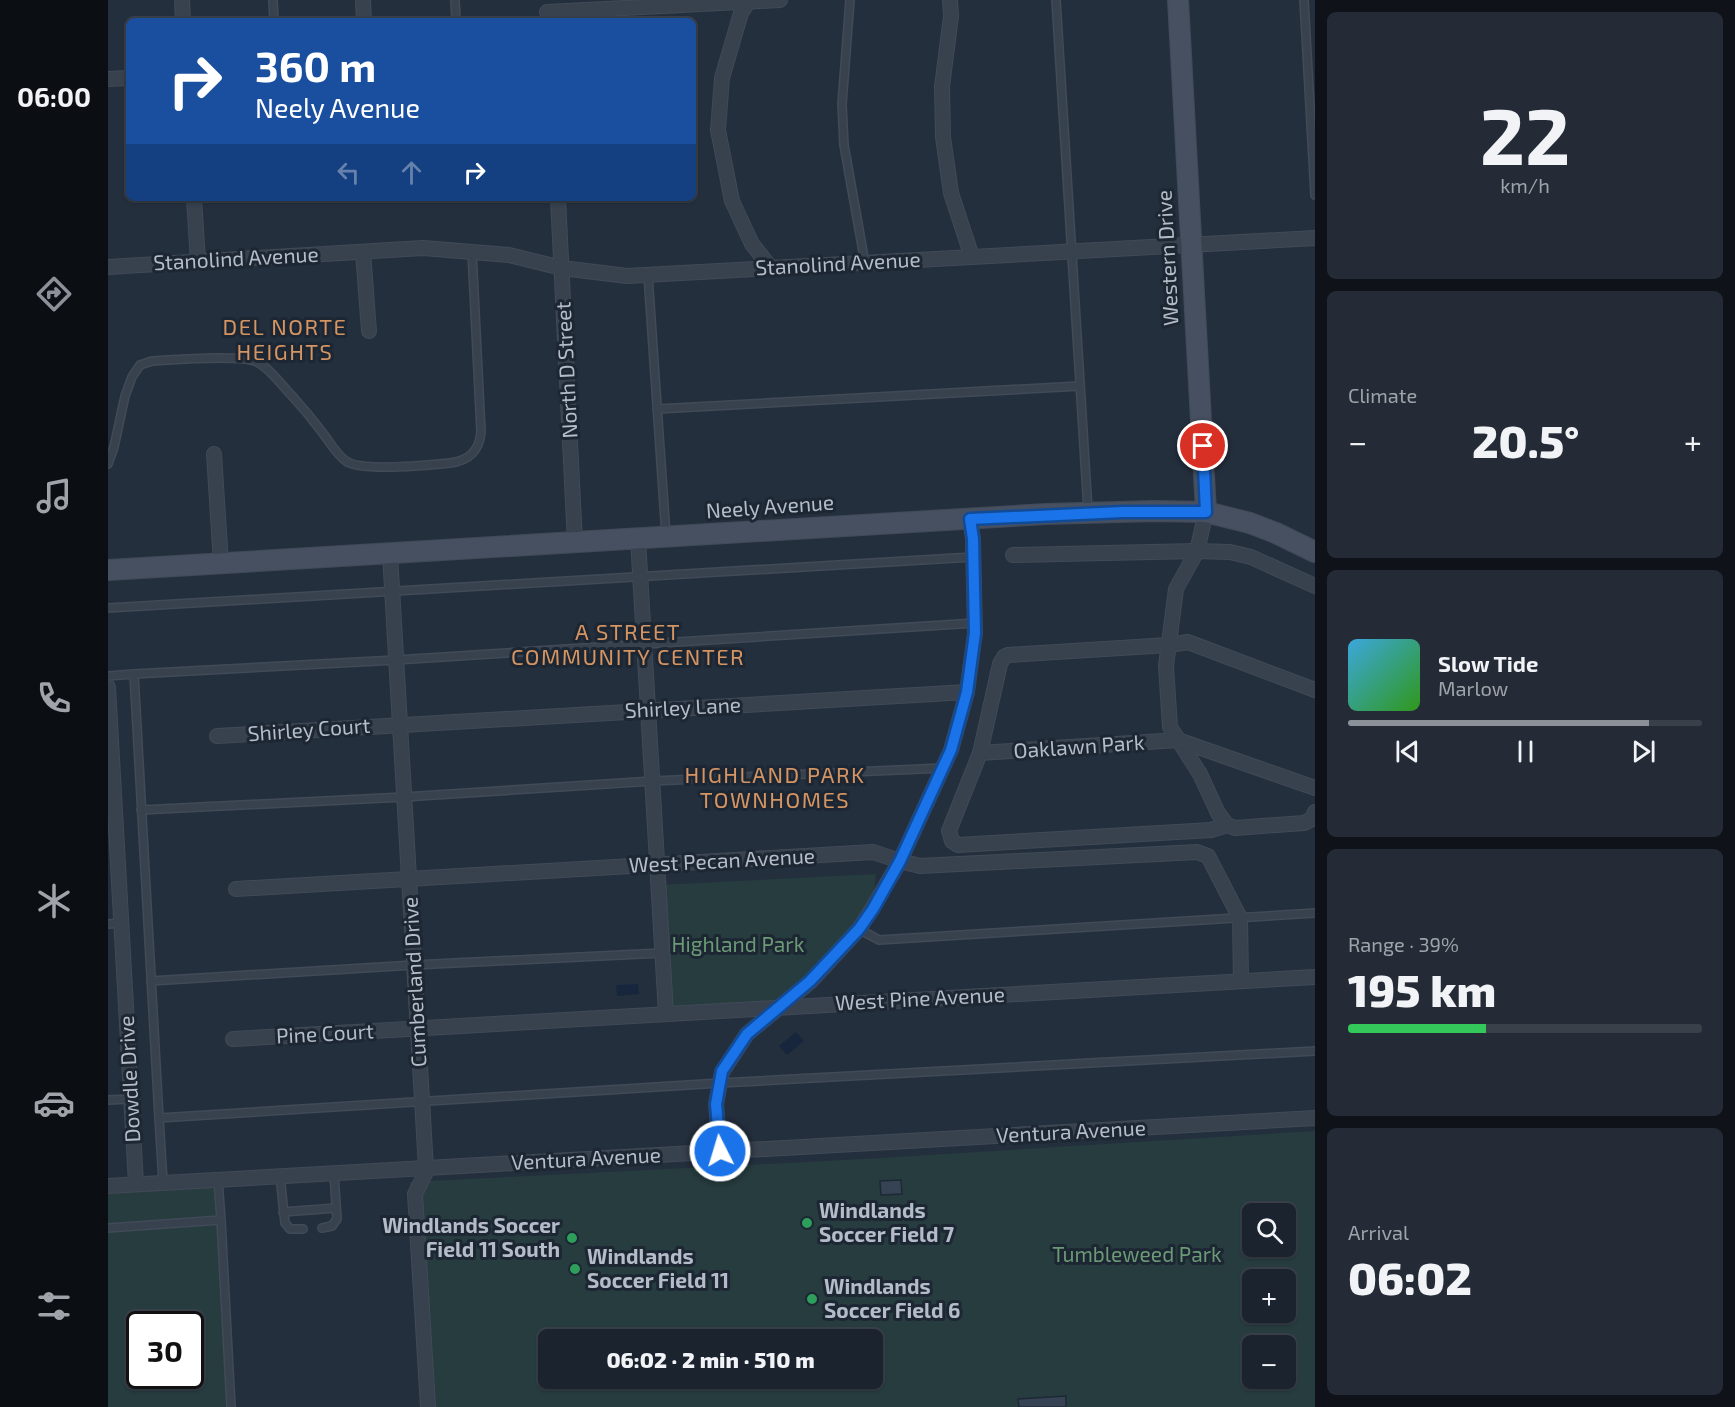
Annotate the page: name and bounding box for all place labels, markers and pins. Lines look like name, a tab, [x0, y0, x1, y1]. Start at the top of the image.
pin	[1177, 420, 1228, 471]
place label: Windlands Soccer Field 7	[819, 1197, 954, 1246]
place label: Windlands Soccer Field 11 South	[382, 1212, 560, 1261]
marker: Windlands Soccer Field 7	[800, 1216, 814, 1230]
marker: Windlands Soccer Field 11 South	[565, 1231, 579, 1245]
place label: Windlands Soccer Field 11	[587, 1243, 729, 1292]
marker: Windlands Soccer Field 11	[568, 1262, 582, 1276]
place label: Windlands Soccer Field 6	[824, 1273, 960, 1322]
marker: Windlands Soccer Field 6	[805, 1292, 819, 1306]

